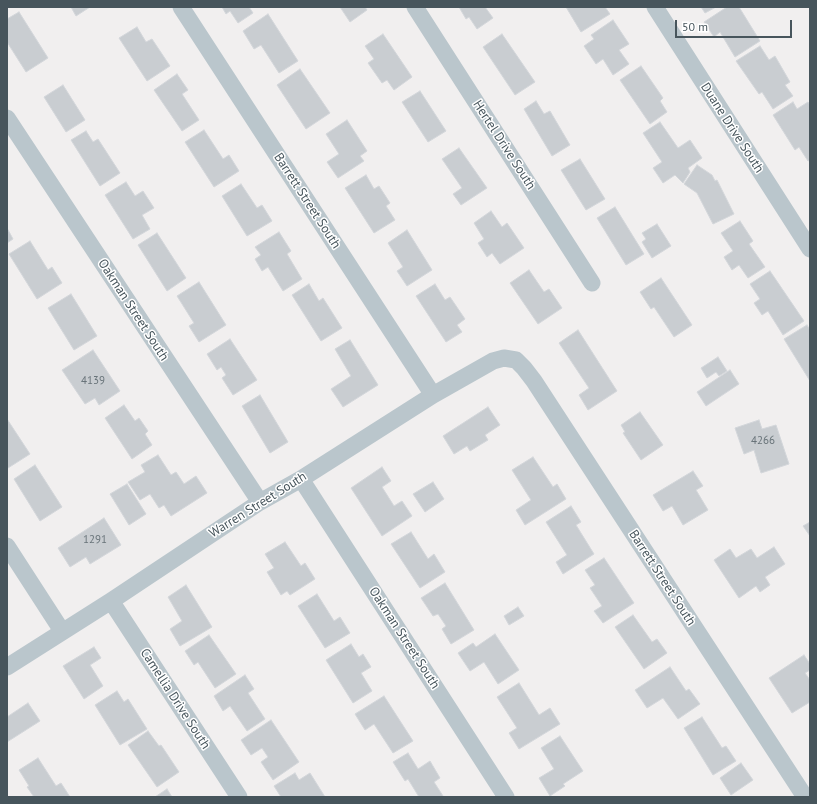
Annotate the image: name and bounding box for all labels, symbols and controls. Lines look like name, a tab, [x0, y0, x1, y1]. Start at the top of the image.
scale bar	[677, 12, 794, 38]
text: 50 m	[682, 19, 708, 34]
street label: Duane Drive South	[697, 80, 767, 176]
street label: Hertel Drive South	[469, 97, 539, 193]
street label: Barrett Street South	[270, 150, 344, 252]
street label: Oakman Street South	[94, 256, 172, 364]
house number: 4139	[81, 374, 105, 388]
house number: 4266	[751, 434, 775, 448]
street label: Warren Street South	[206, 469, 310, 541]
street label: Barrett Street South	[625, 527, 699, 629]
house number: 1291	[83, 533, 107, 547]
street label: Oakman Street South	[365, 584, 443, 692]
street label: Camellia Drive South	[137, 646, 213, 752]

